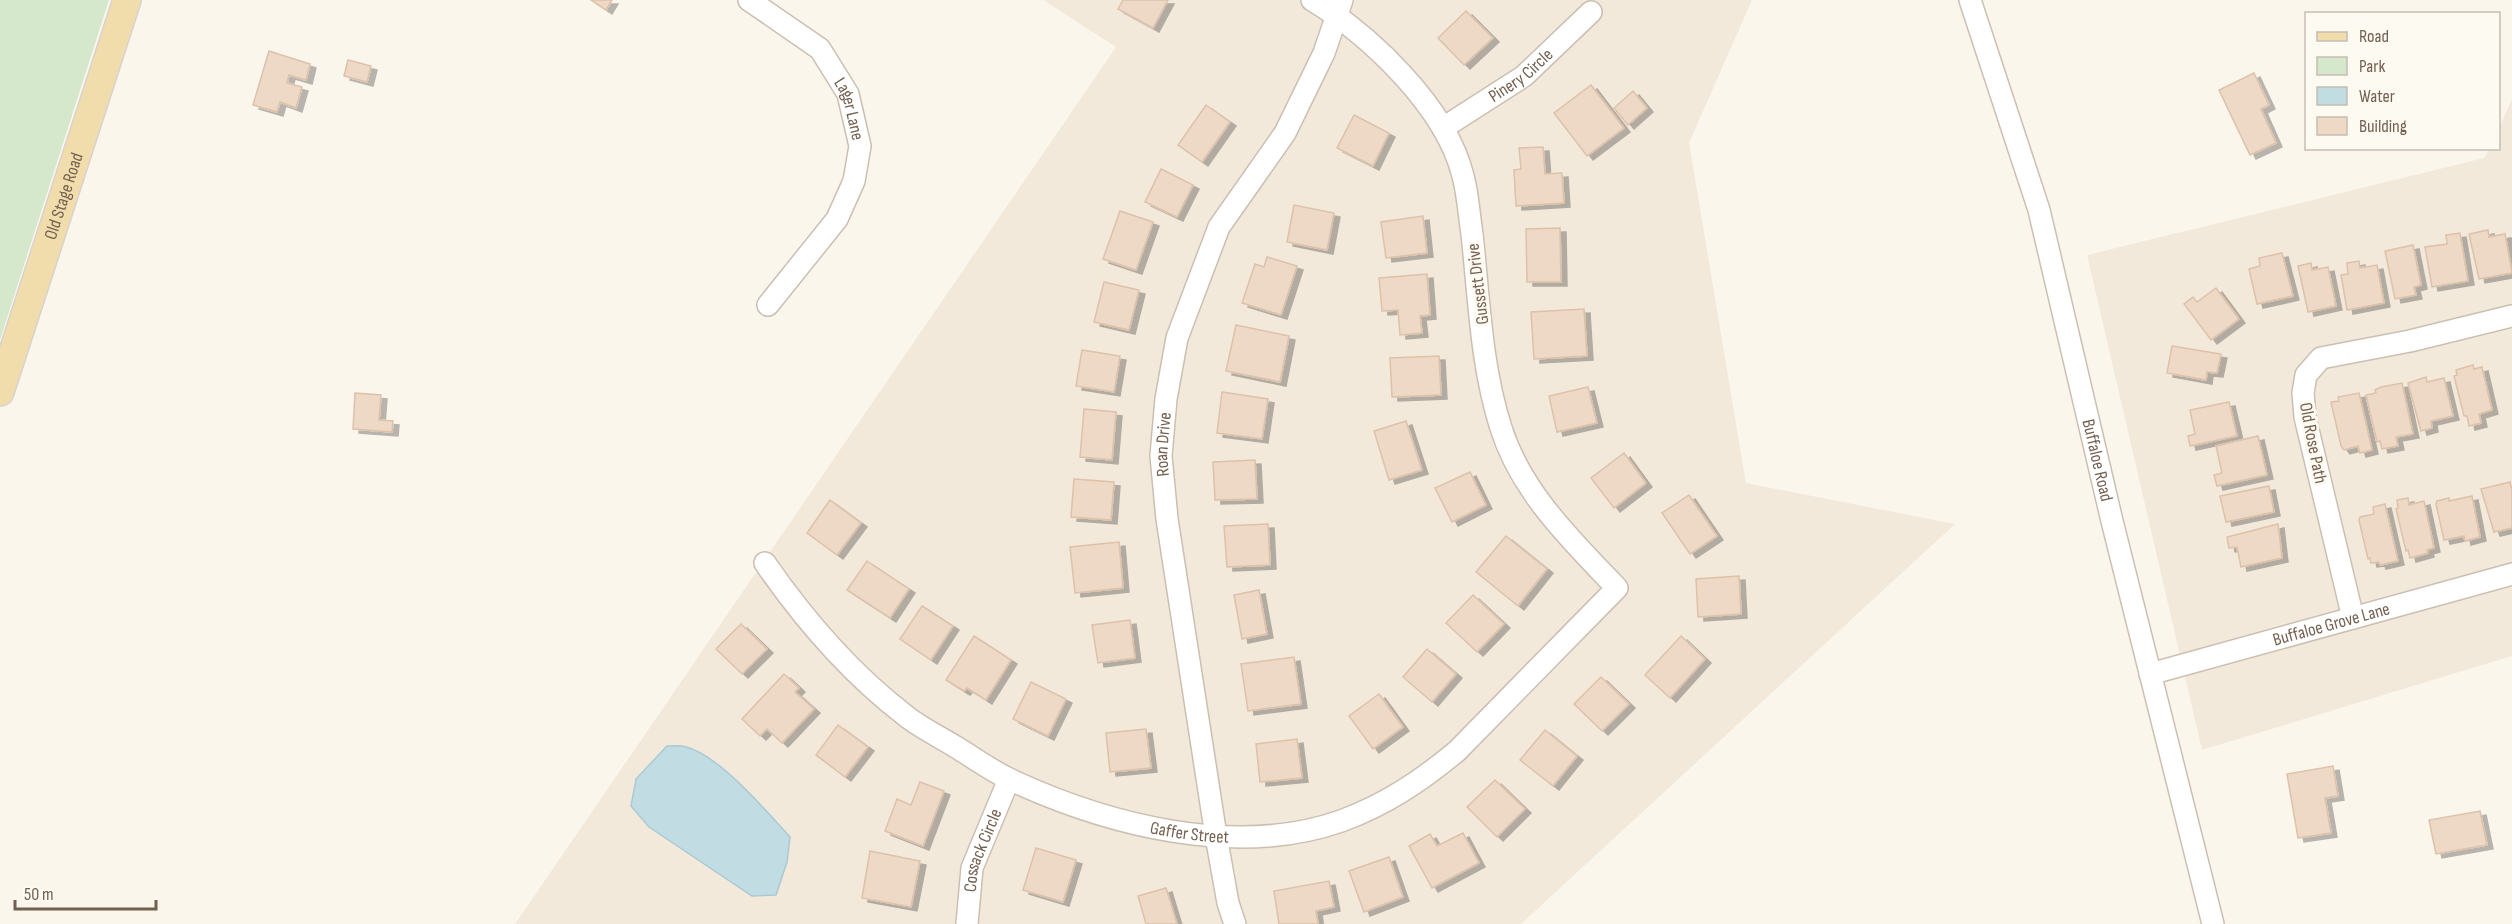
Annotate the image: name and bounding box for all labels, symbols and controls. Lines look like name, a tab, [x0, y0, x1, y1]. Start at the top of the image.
legend	[2305, 12, 2500, 150]
text: Road	[2359, 26, 2389, 47]
street label: Pinery Circle	[1485, 44, 1557, 107]
text: Park	[2359, 56, 2385, 77]
street label: Lager Lane	[830, 74, 869, 142]
text: Water	[2359, 86, 2395, 107]
text: Building	[2359, 116, 2407, 137]
street label: Old Stage Road	[40, 150, 87, 242]
street label: Gussett Drive	[1463, 242, 1493, 326]
street label: Old Rose Path	[2295, 401, 2331, 485]
street label: Roan Drive	[1150, 411, 1175, 477]
street label: Buffaloe Road	[2078, 417, 2117, 503]
street label: Buffaloe Grove Lane	[2270, 598, 2392, 650]
street label: Cossack Circle	[959, 805, 1006, 893]
street label: Gaffer Street	[1148, 817, 1230, 847]
scale bar	[15, 873, 156, 911]
text: 50 m	[24, 884, 54, 905]

